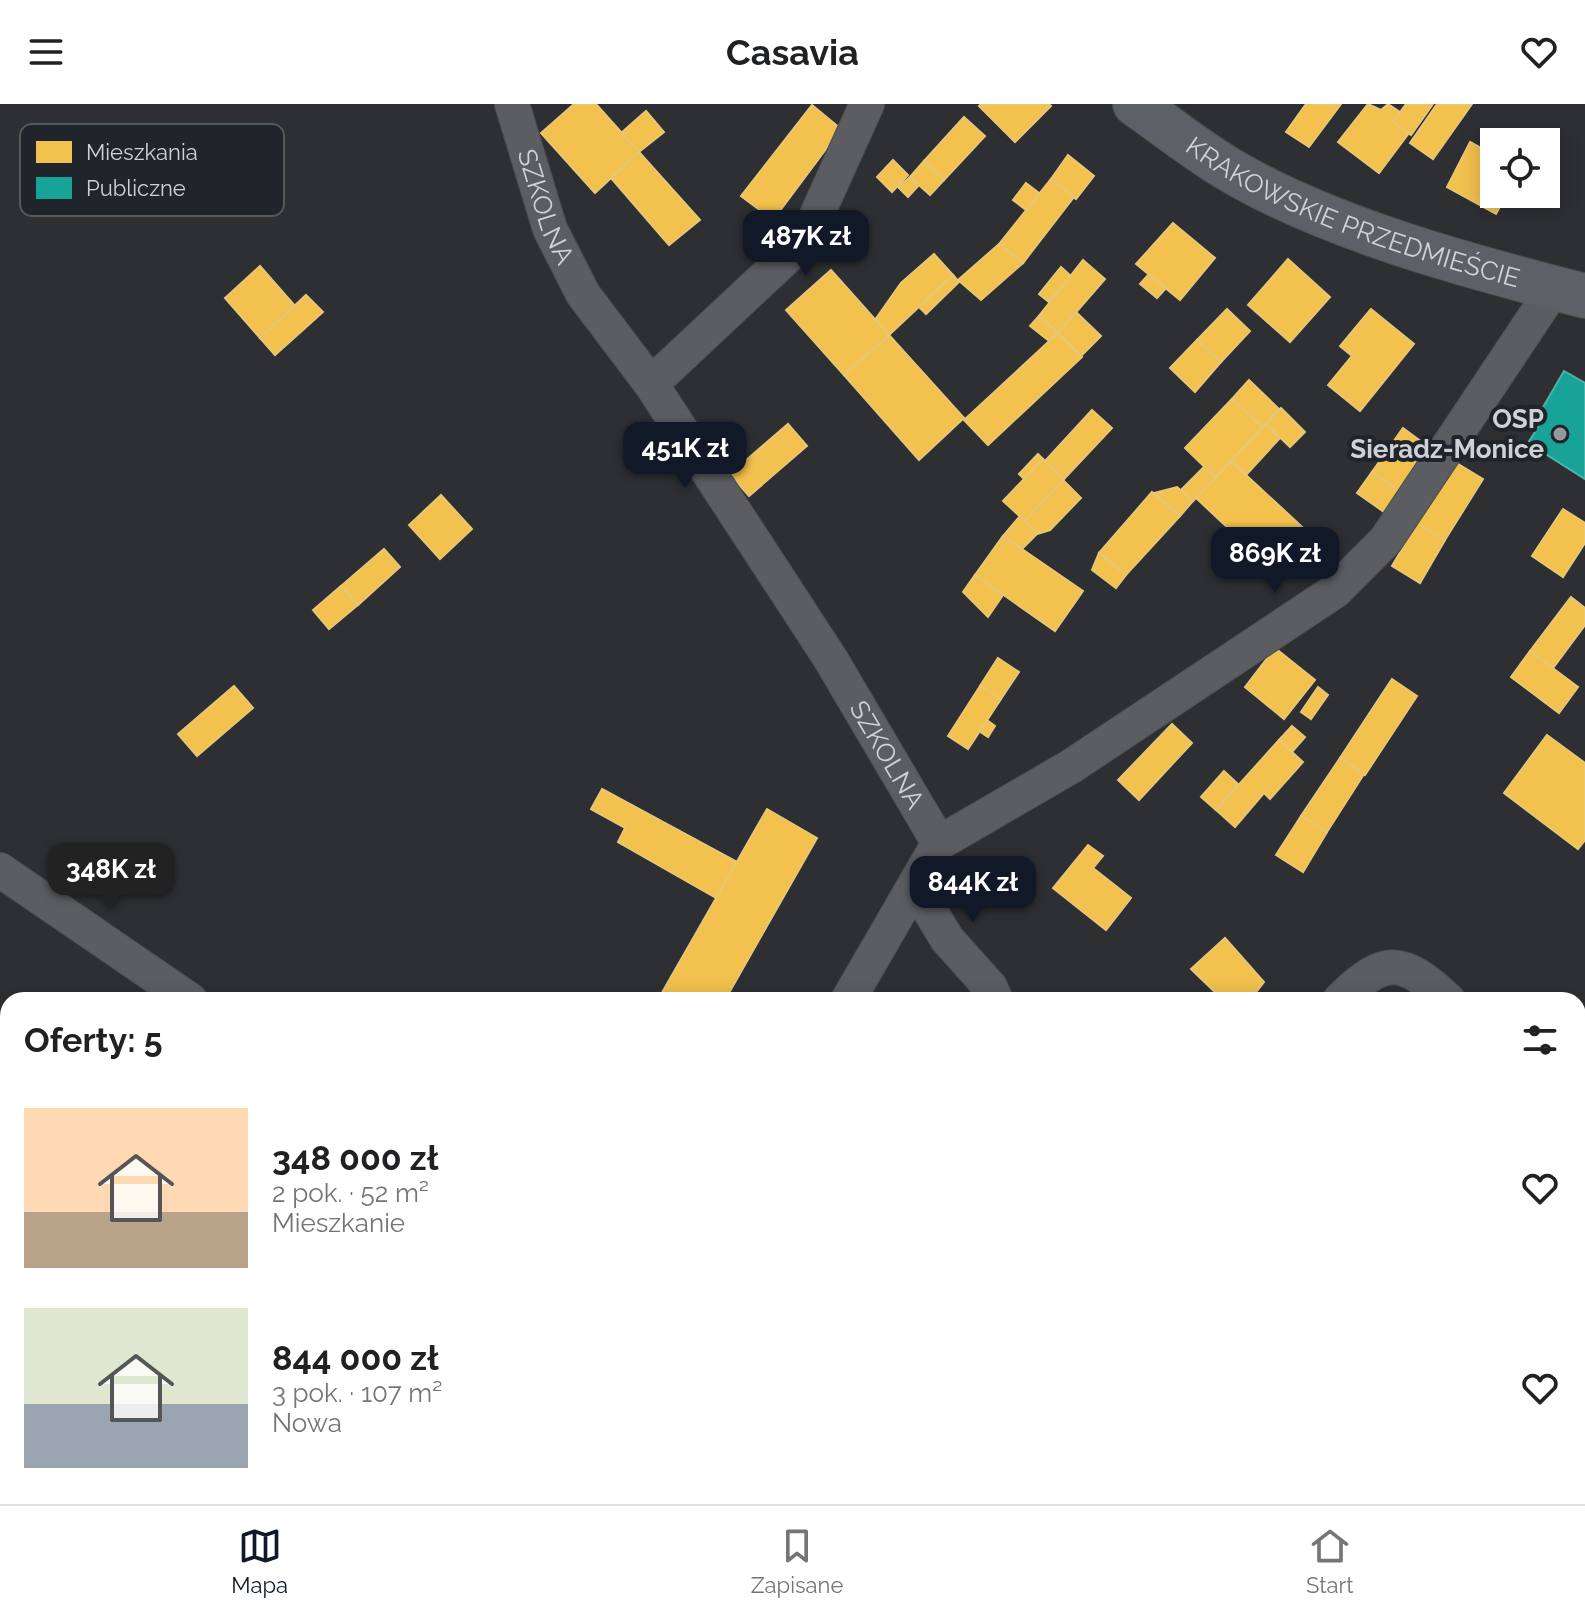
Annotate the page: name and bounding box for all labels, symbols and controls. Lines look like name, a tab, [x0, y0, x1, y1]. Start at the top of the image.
icon: menu	[24, 30, 68, 74]
icon: heart	[1517, 30, 1561, 74]
text: Casavia	[726, 31, 859, 73]
legend	[20, 124, 284, 216]
map controls	[1480, 128, 1560, 208]
button: locate	[1480, 128, 1560, 208]
street label: KRAKOWSKIE PRZEDMIEŚCIE	[1180, 131, 1523, 293]
text: Mieszkania	[86, 139, 198, 165]
street label: SZKOLNA	[512, 145, 581, 270]
text: Publiczne	[86, 175, 186, 201]
pin: 487K zł	[732, 210, 880, 278]
text: 487K zł	[761, 221, 851, 251]
place label: OSP Sieradz-Monice	[1350, 404, 1544, 464]
pin: 451K zł	[611, 422, 759, 490]
marker: OSP Sieradz-Monice	[1551, 425, 1569, 443]
text: 451K zł	[641, 433, 729, 463]
pin: 869K zł	[1201, 527, 1349, 595]
text: 869K zł	[1229, 538, 1321, 568]
street label: SZKOLNA	[844, 695, 931, 815]
pin: 348K zł	[37, 843, 185, 911]
text: 348K zł	[66, 854, 156, 884]
pin: 844K zł	[899, 856, 1047, 924]
text: 844K zł	[928, 867, 1018, 897]
icon: filters	[1518, 1018, 1562, 1062]
text: Oferty: 5	[24, 1020, 163, 1060]
text: 348 000 zł	[272, 1138, 438, 1178]
icon: home	[88, 1140, 184, 1236]
icon: heart	[1518, 1166, 1562, 1210]
text: 2 pok. · 52 m²	[272, 1178, 429, 1208]
text: Mieszkanie	[272, 1208, 405, 1238]
text: 844 000 zł	[272, 1338, 439, 1378]
icon: home	[88, 1340, 184, 1436]
icon: heart	[1518, 1366, 1562, 1410]
text: 3 pok. · 107 m²	[272, 1378, 442, 1408]
text: Nowa	[272, 1408, 342, 1438]
tab: Mapa	[231, 1524, 288, 1598]
tab: Zapisane	[751, 1524, 843, 1598]
tab: Start	[1306, 1524, 1354, 1598]

